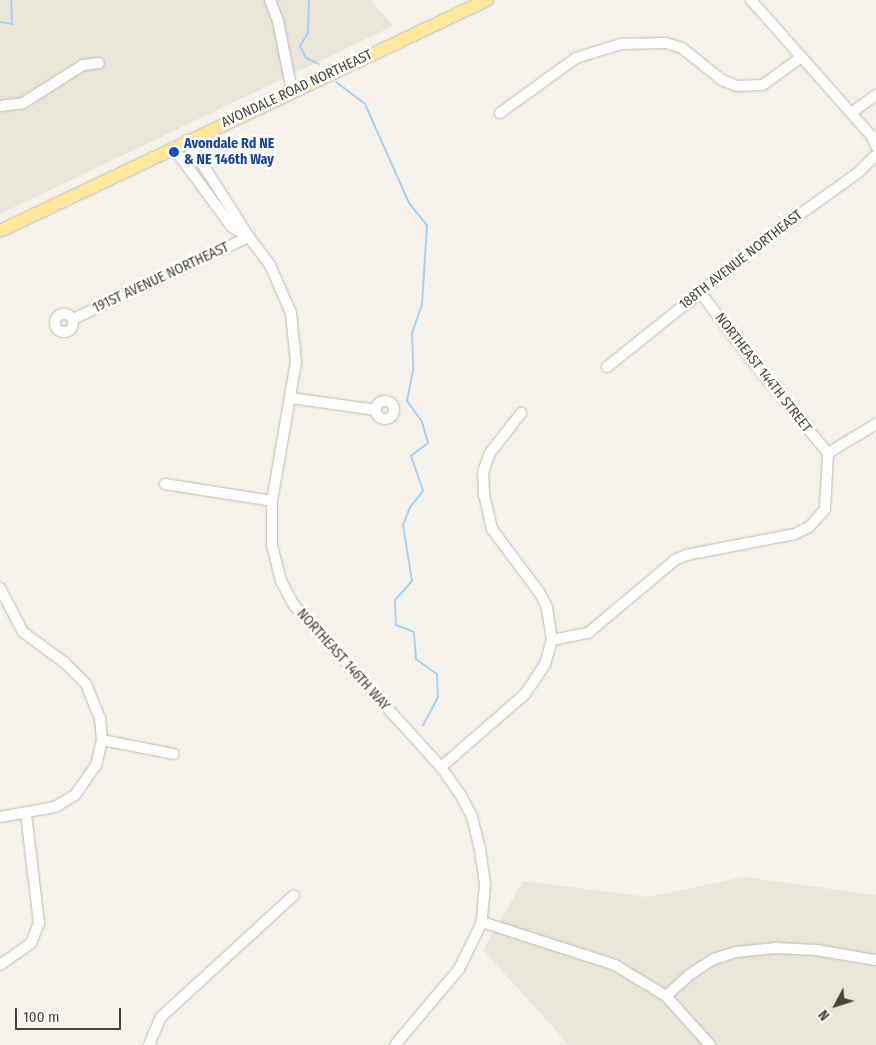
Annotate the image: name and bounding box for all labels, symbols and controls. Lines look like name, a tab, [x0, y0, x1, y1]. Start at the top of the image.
street label: AVONDALE ROAD NORTHEAST	[219, 47, 375, 131]
place label: Avondale Rd NE & NE 146th Way	[184, 136, 274, 168]
marker: Avondale Rd NE & NE 146th Way	[168, 146, 180, 158]
street label: 188TH AVENUE NORTHEAST	[676, 207, 806, 313]
street label: 191ST AVENUE NORTHEAST	[90, 239, 232, 317]
street label: NORTHEAST 144TH STREET	[711, 310, 815, 436]
street label: NORTHEAST 146TH WAY	[293, 606, 393, 714]
north arrow	[811, 980, 861, 1030]
scale bar	[18, 998, 124, 1030]
text: N	[815, 1006, 833, 1024]
text: 100 m	[23, 1008, 60, 1026]

